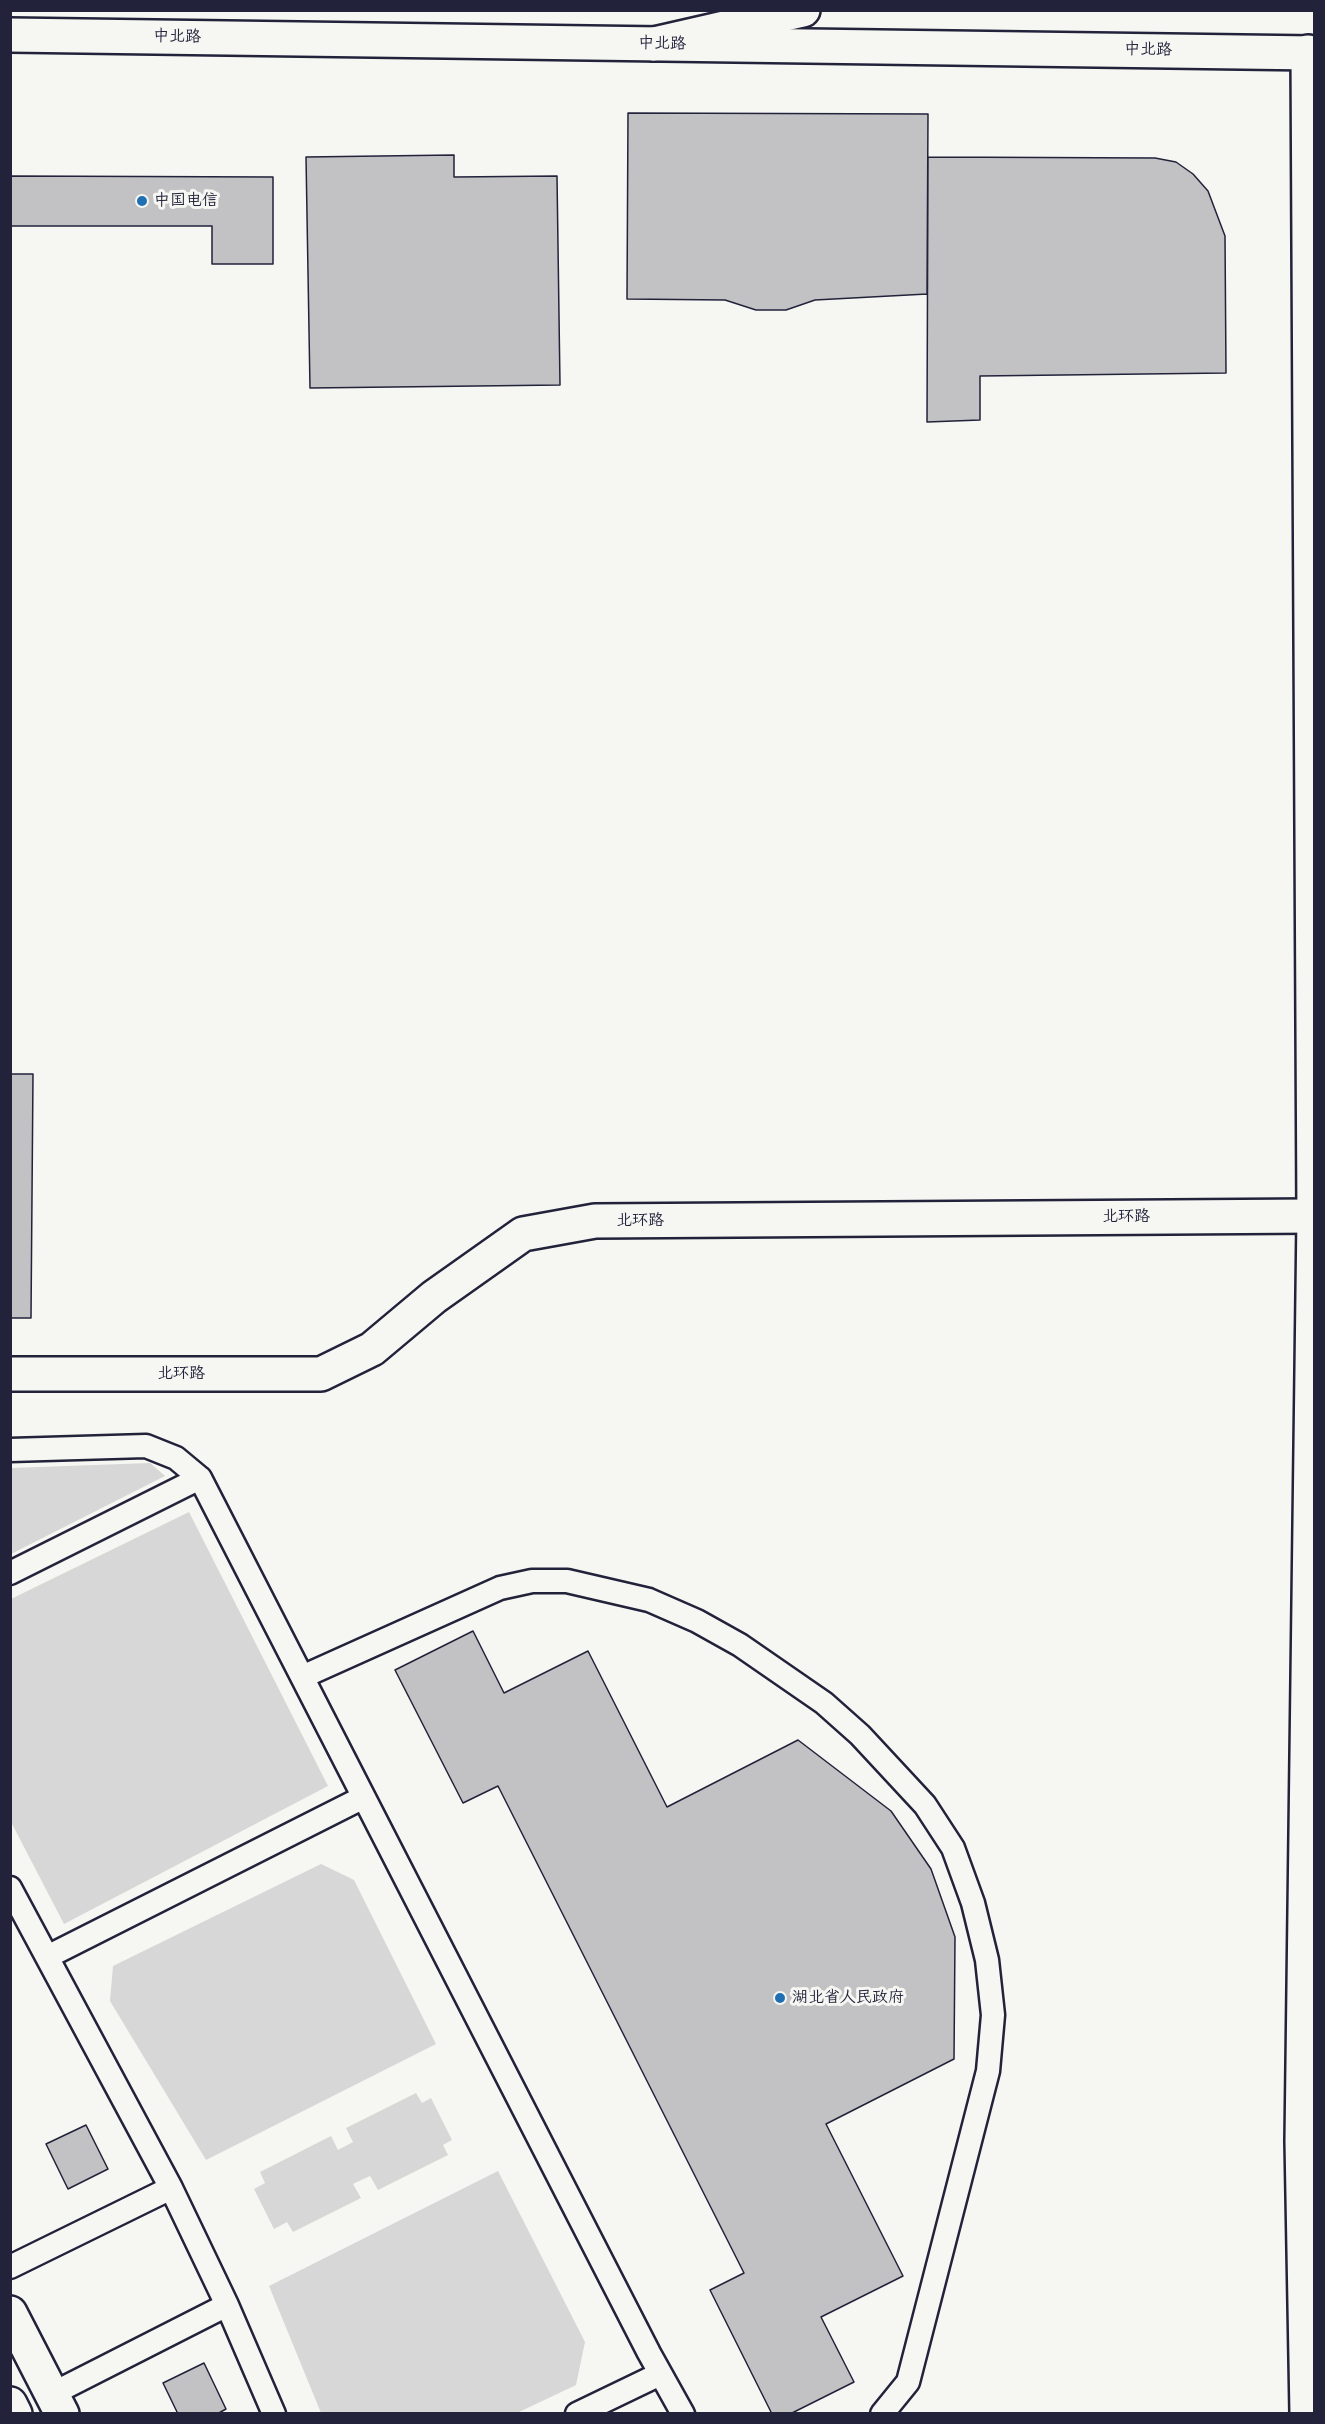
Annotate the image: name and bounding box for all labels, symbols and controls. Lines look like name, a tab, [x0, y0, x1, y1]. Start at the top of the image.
street label: 中北路	[153, 27, 201, 47]
street label: 中北路	[638, 34, 686, 54]
street label: 中北路	[1124, 40, 1172, 60]
place label: 中国电信	[154, 191, 218, 211]
marker: 中国电信	[135, 194, 149, 208]
street label: 北环路	[1102, 1207, 1150, 1227]
street label: 北环路	[616, 1211, 664, 1231]
street label: 北环路	[157, 1364, 205, 1384]
place label: 湖北省人民政府	[792, 1988, 904, 2008]
marker: 湖北省人民政府	[773, 1991, 787, 2005]

